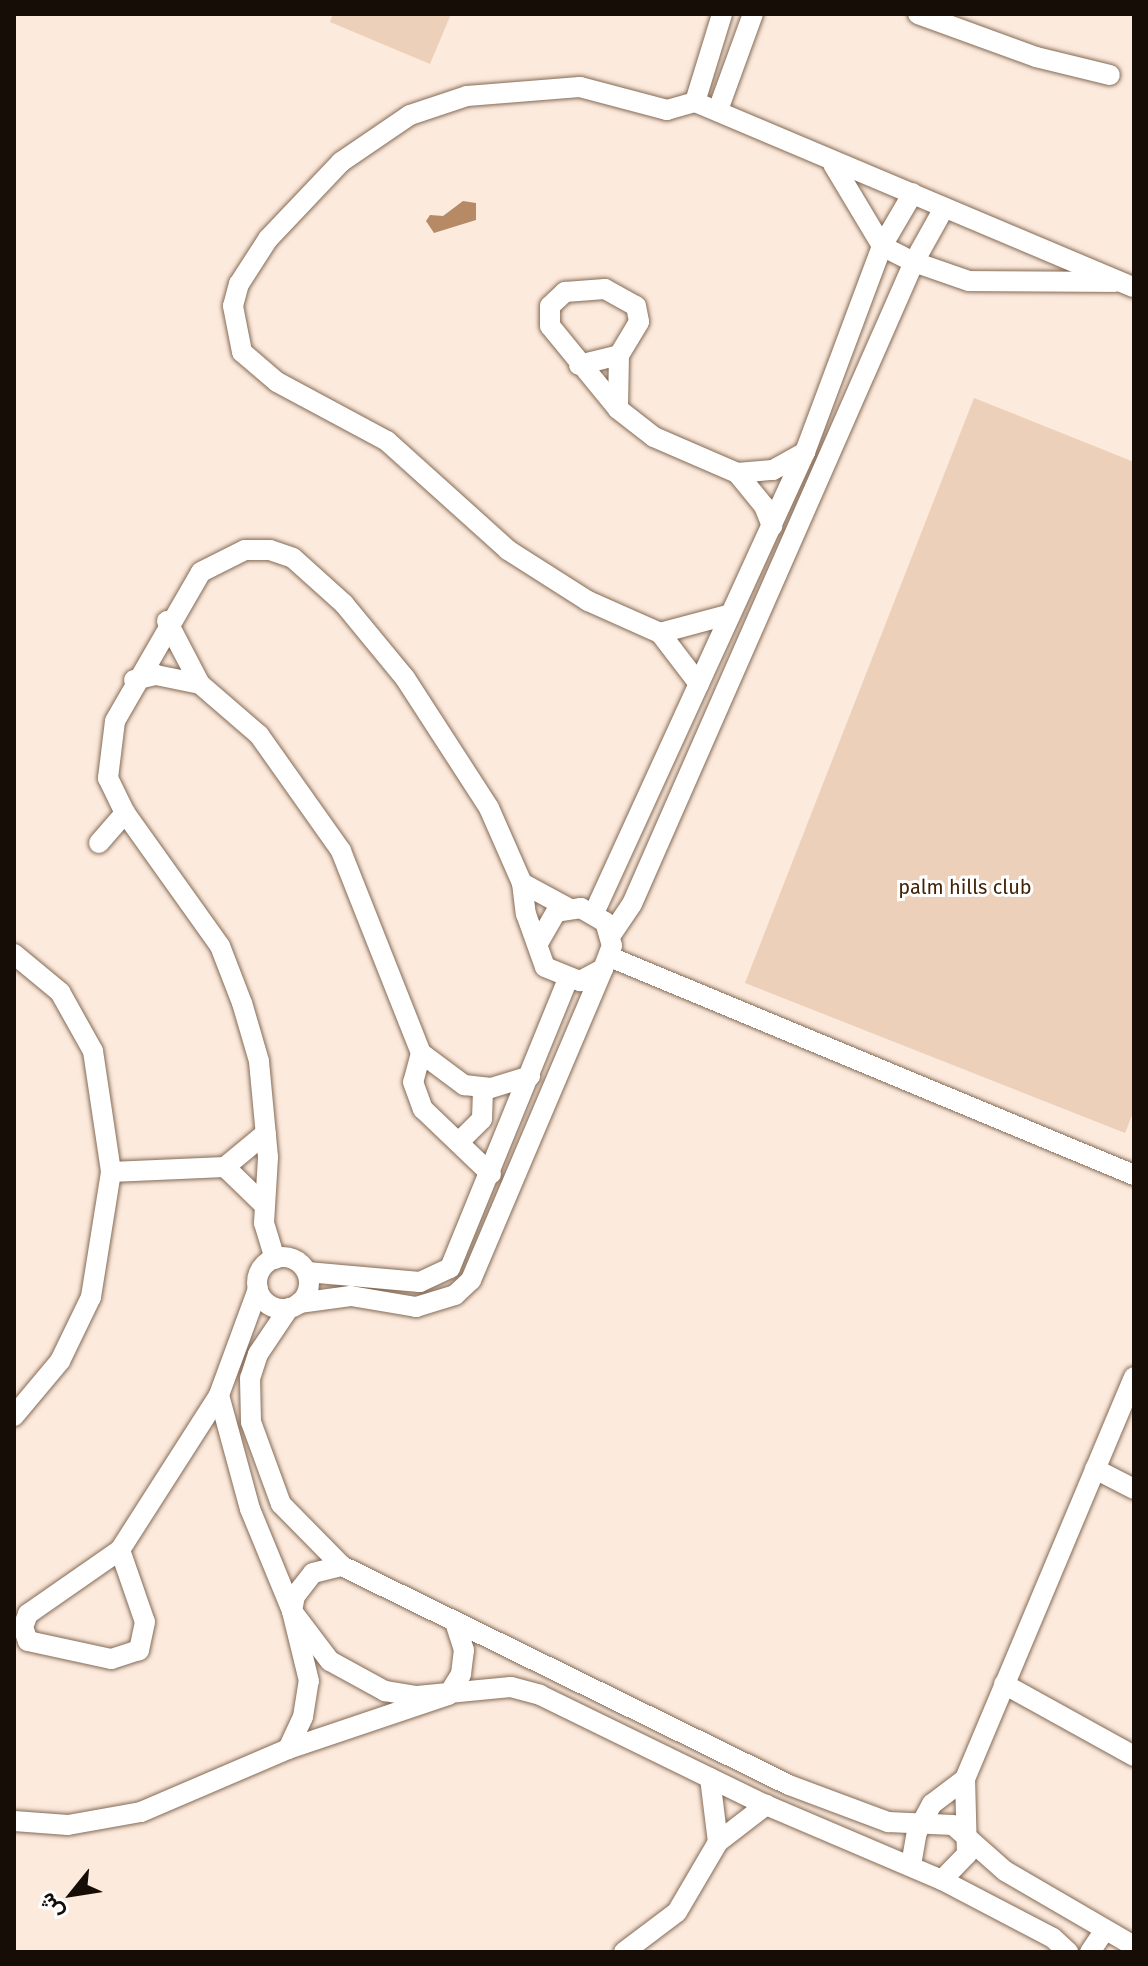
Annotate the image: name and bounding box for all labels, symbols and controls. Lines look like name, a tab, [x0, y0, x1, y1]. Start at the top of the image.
park label: palm hills club	[898, 875, 1032, 899]
north arrow	[32, 1854, 112, 1934]
text: ش	[32, 1888, 69, 1924]

